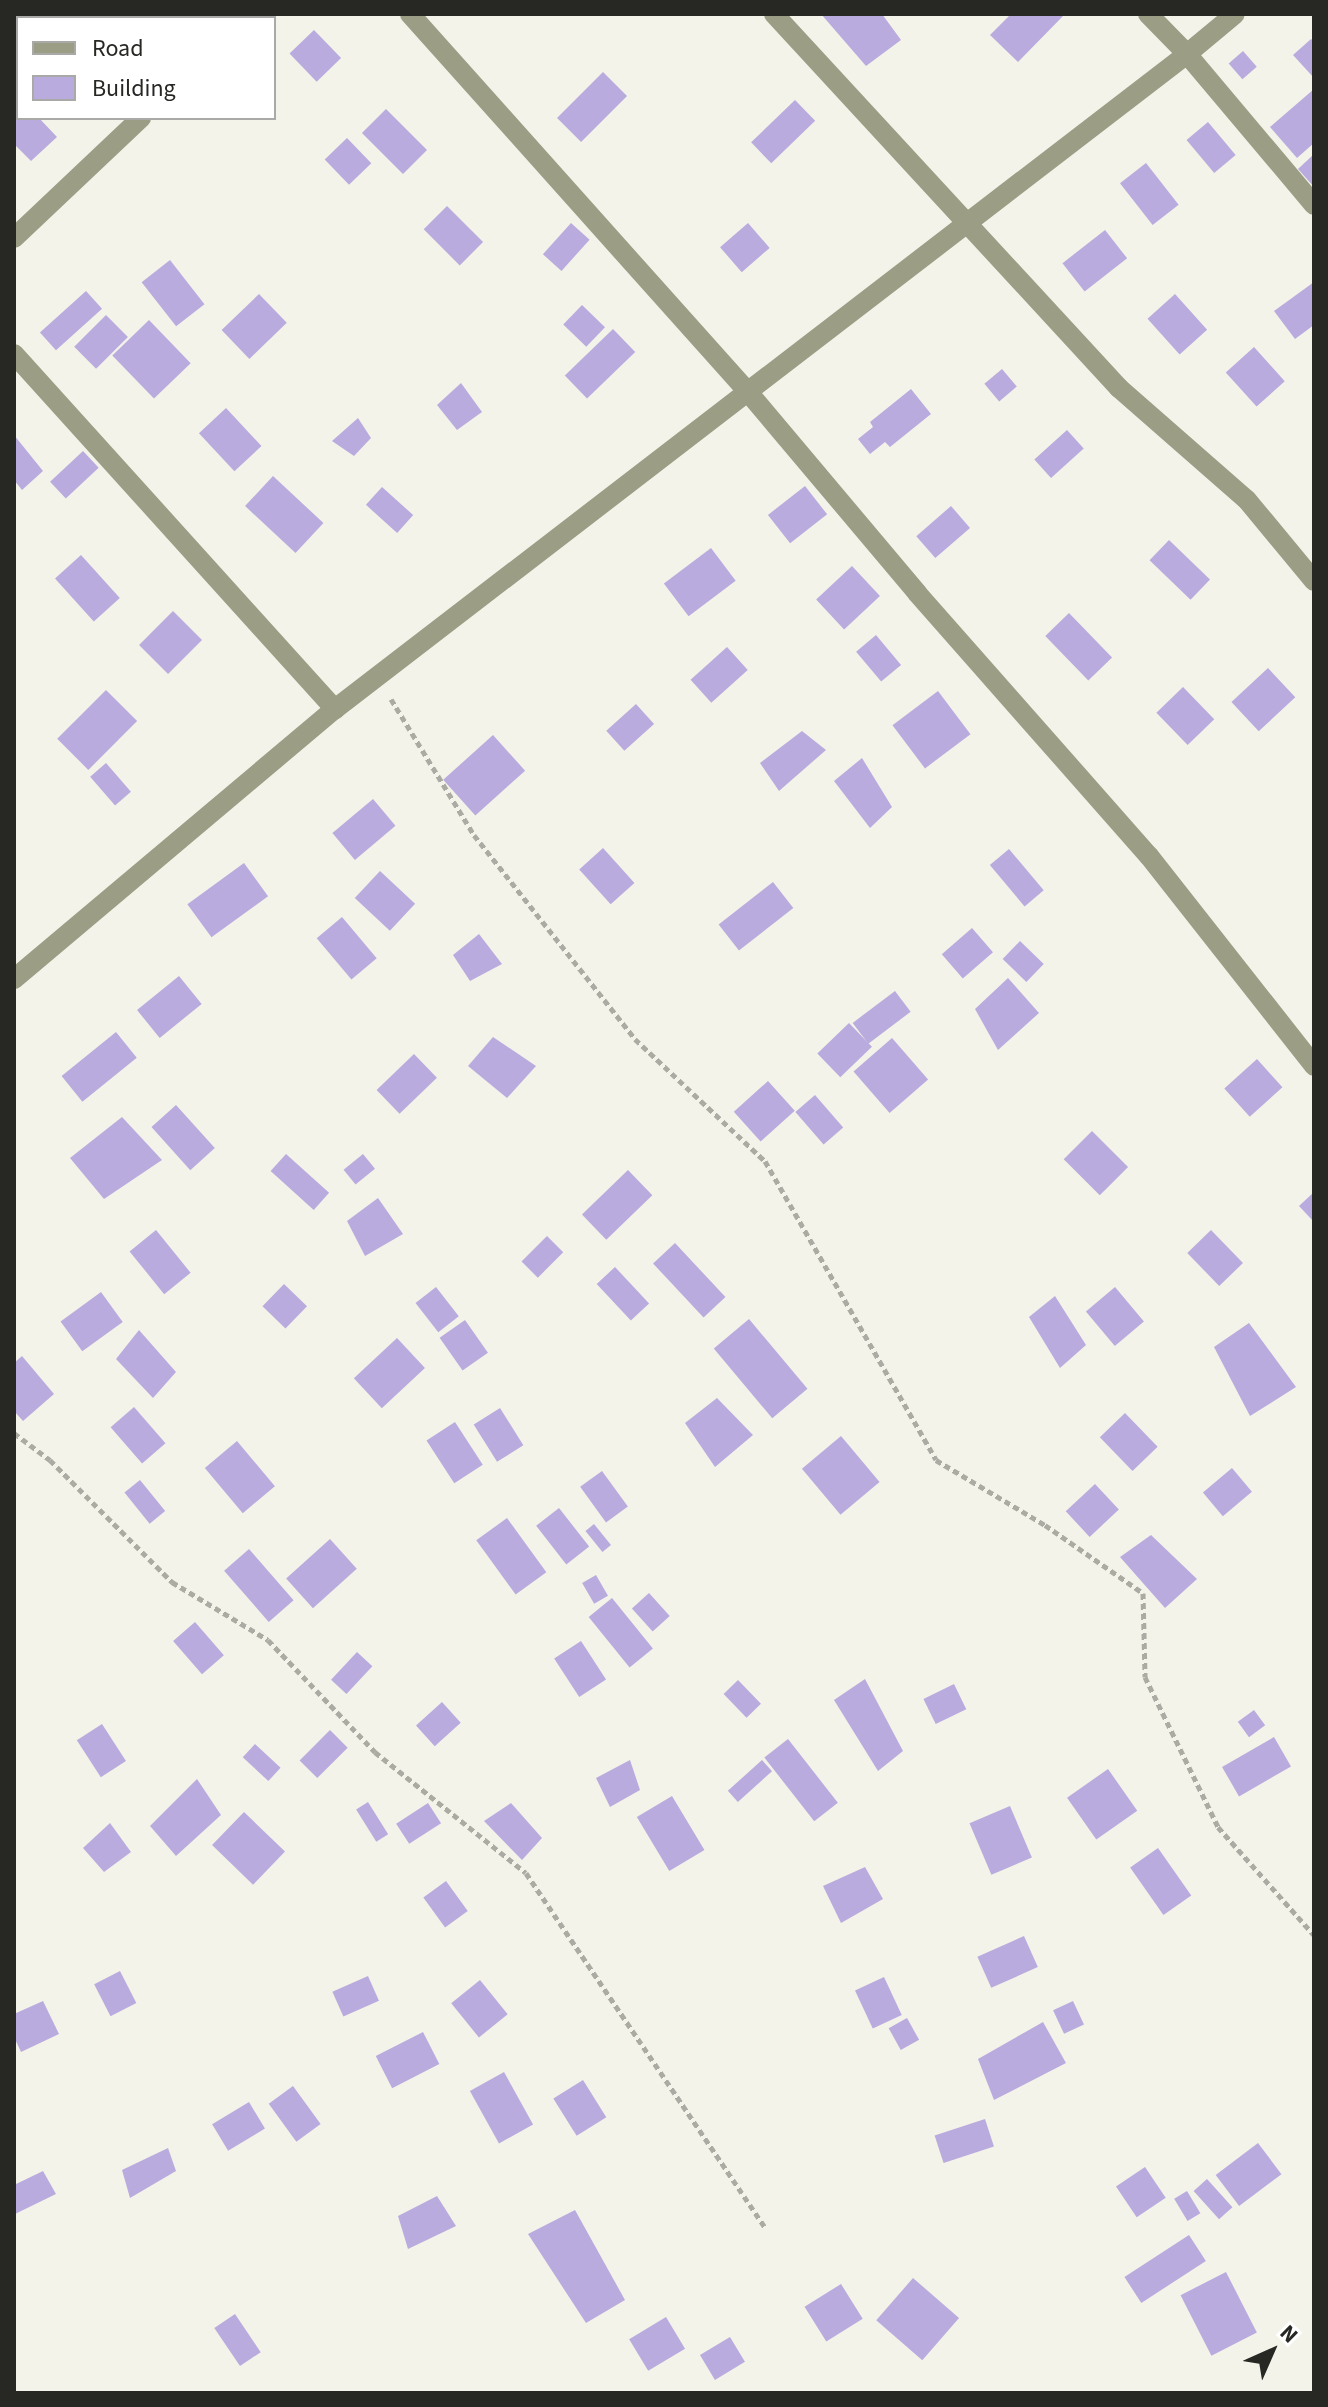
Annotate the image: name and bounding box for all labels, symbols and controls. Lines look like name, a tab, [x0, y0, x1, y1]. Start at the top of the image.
legend	[16, 16, 276, 120]
text: Road	[92, 31, 144, 66]
text: Building	[92, 71, 176, 106]
north arrow	[1232, 2311, 1312, 2391]
text: N	[1272, 2318, 1305, 2351]

